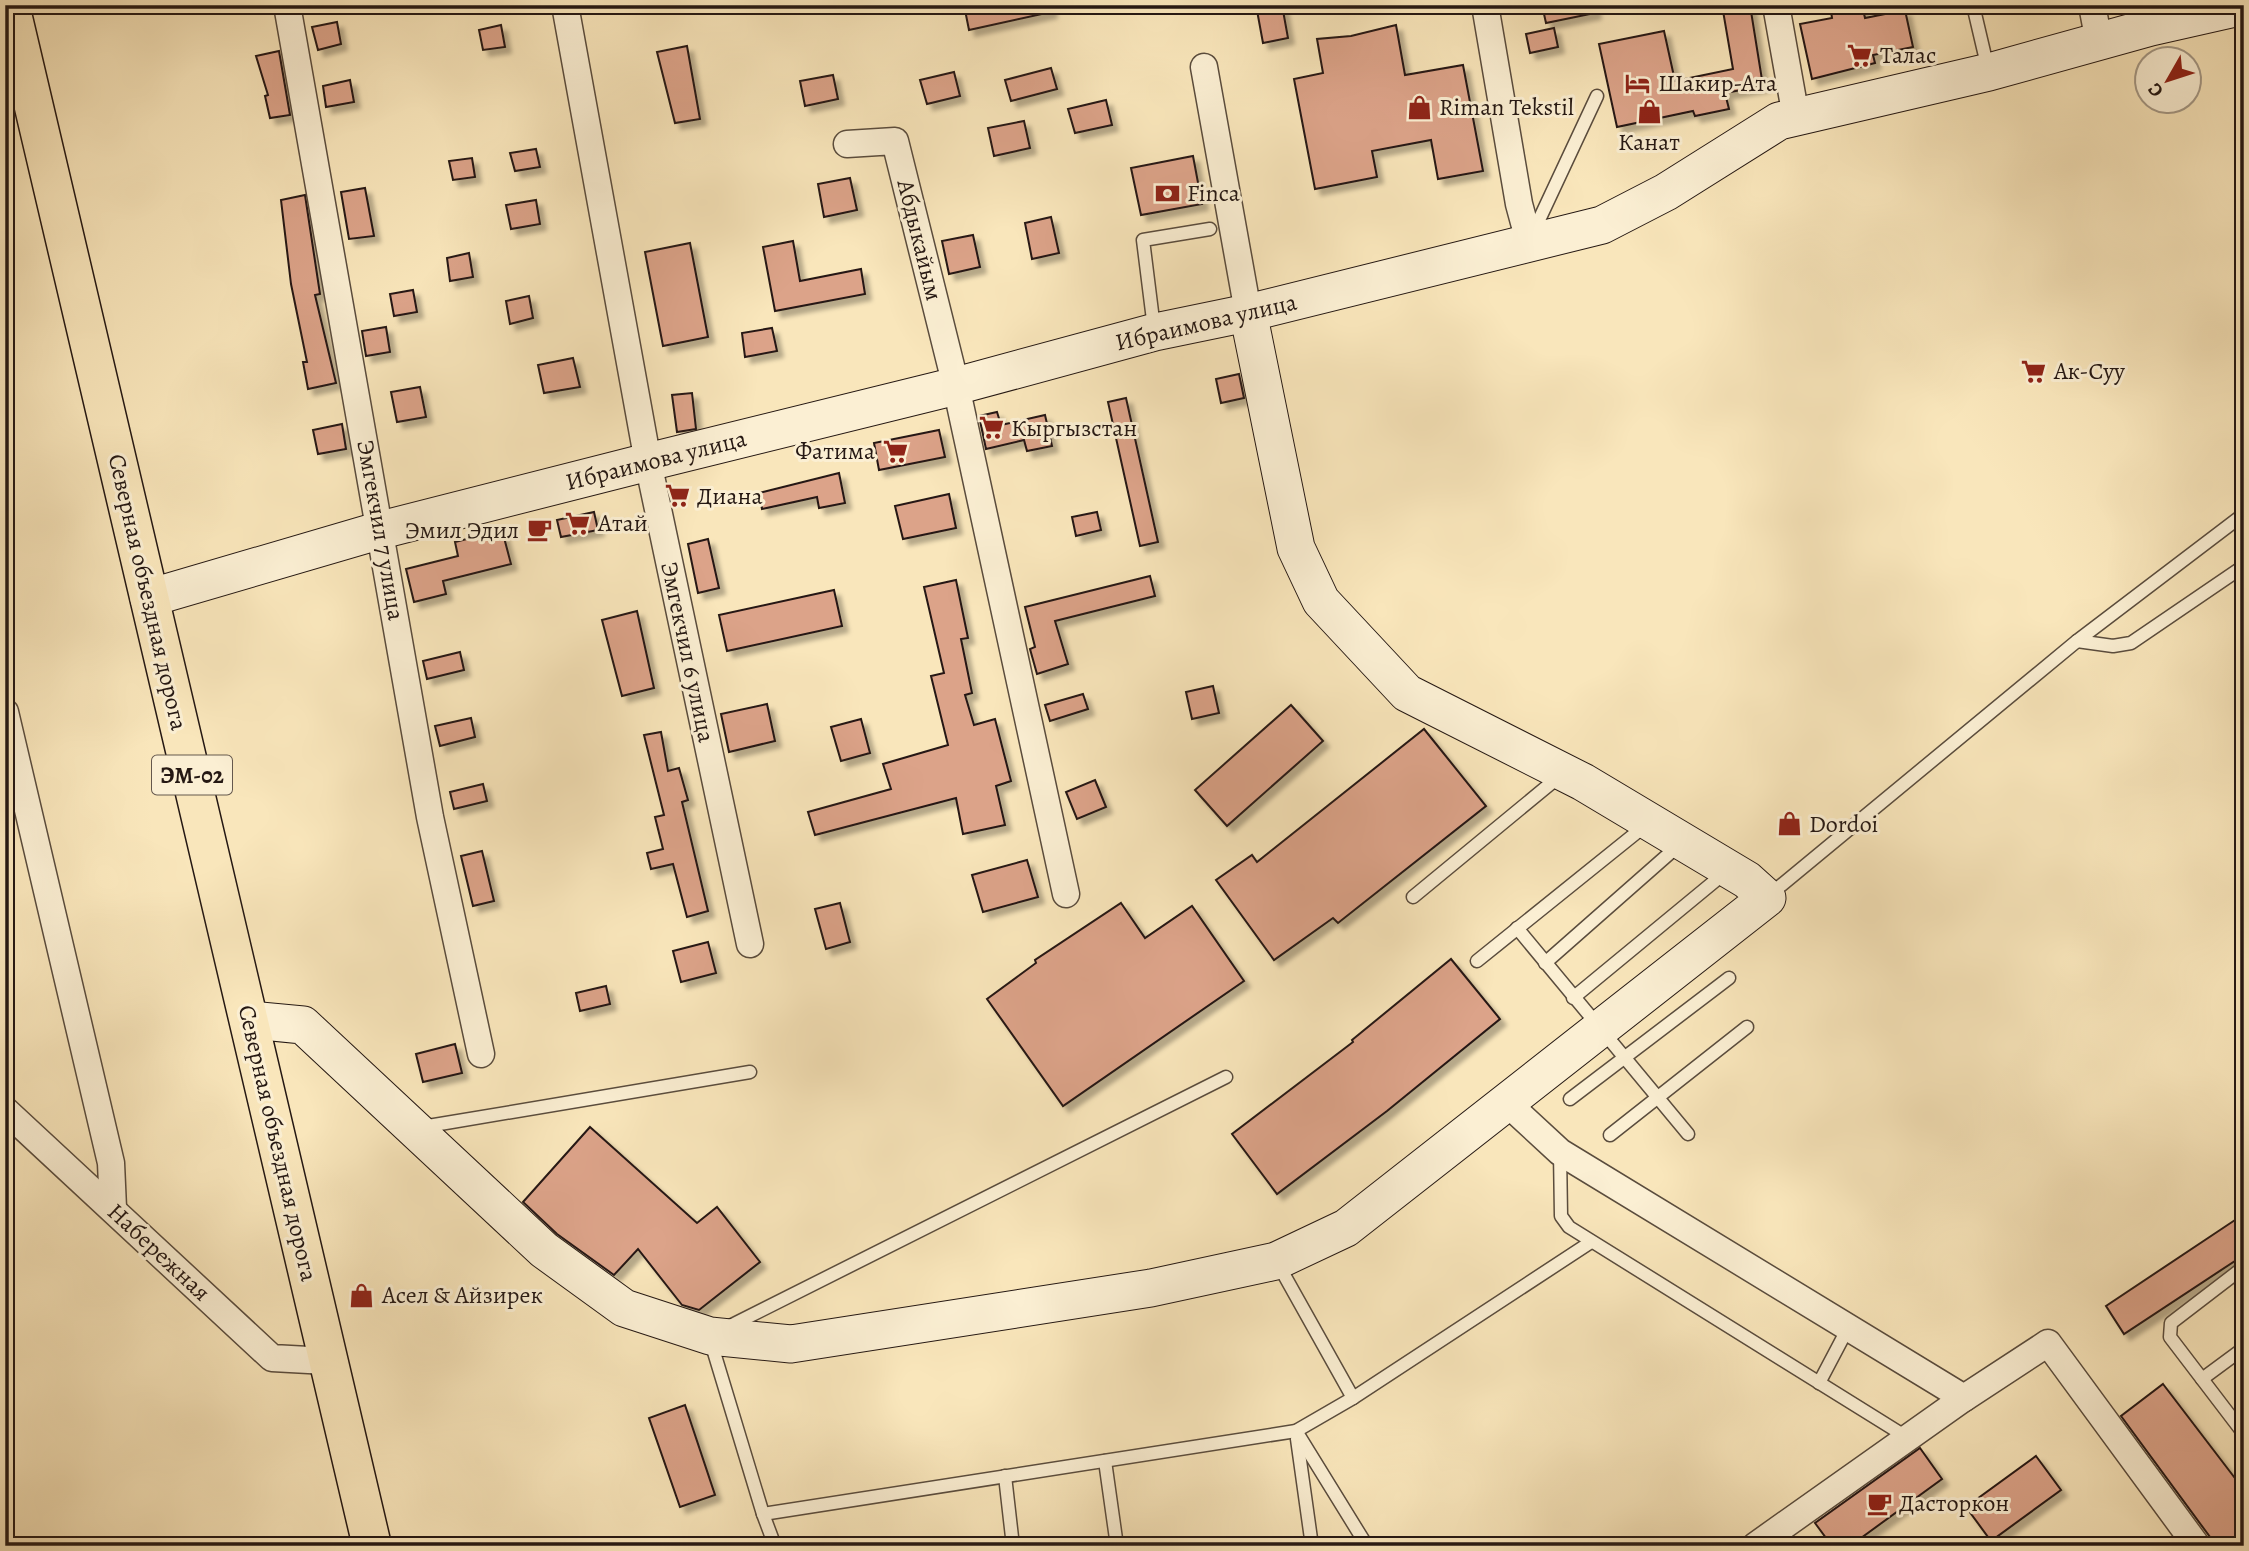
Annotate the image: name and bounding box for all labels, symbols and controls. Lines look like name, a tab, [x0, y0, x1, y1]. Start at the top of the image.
place label: Талас	[1880, 39, 1936, 71]
supermarket icon: Талас	[1846, 41, 1874, 69]
north arrow	[2134, 46, 2204, 116]
place label: Шакир-Ата	[1658, 67, 1777, 99]
hotel icon: Шакир-Ата	[1624, 69, 1652, 97]
text: С	[2142, 77, 2169, 103]
place label: Riman Tekstil	[1439, 91, 1574, 123]
shop icon: Riman Tekstil	[1405, 93, 1433, 121]
shop icon: Канат	[1635, 97, 1663, 125]
place label: Канат	[1618, 126, 1680, 158]
street label: Абдыкайым	[889, 175, 950, 304]
place label: Finca	[1187, 177, 1241, 209]
bank icon: Finca	[1153, 179, 1181, 207]
street label: Ибраимова улица	[1112, 286, 1300, 358]
place label: Ак-Суу	[2053, 355, 2125, 387]
supermarket icon: Ак-Суу	[2020, 357, 2048, 385]
place label: Кыргызстан	[1011, 412, 1137, 444]
supermarket icon: Кыргызстан	[977, 414, 1005, 442]
street label: Ибраимова улица	[562, 422, 750, 498]
place label: Фатима	[795, 435, 875, 467]
street label: Эмгекчил 7 улица	[349, 437, 413, 623]
supermarket icon: Фатима	[881, 437, 909, 465]
street label: Северная объездная дорога	[101, 451, 195, 733]
place label: Диана	[697, 480, 763, 512]
supermarket icon: Диана	[663, 482, 691, 510]
place label: Атай	[597, 507, 648, 539]
supermarket icon: Атай	[564, 509, 592, 537]
place label: Эмил Эдил	[405, 514, 519, 546]
cafe icon: Эмил Эдил	[525, 516, 553, 544]
street label: Эмгекчил 6 улица	[653, 559, 723, 745]
road number: ЭМ-02	[152, 755, 232, 794]
place label: Dordoi	[1809, 808, 1878, 840]
shop icon: Dordoi	[1775, 810, 1803, 838]
street label: Северная объездная дорога	[231, 1002, 325, 1284]
street label: Набережная	[101, 1196, 217, 1308]
place label: Асел & Айзирек	[381, 1279, 543, 1311]
shop icon: Асел & Айзирек	[348, 1281, 376, 1309]
place label: Дасторкон	[1899, 1487, 2009, 1519]
cafe icon: Дасторкон	[1865, 1489, 1893, 1517]

